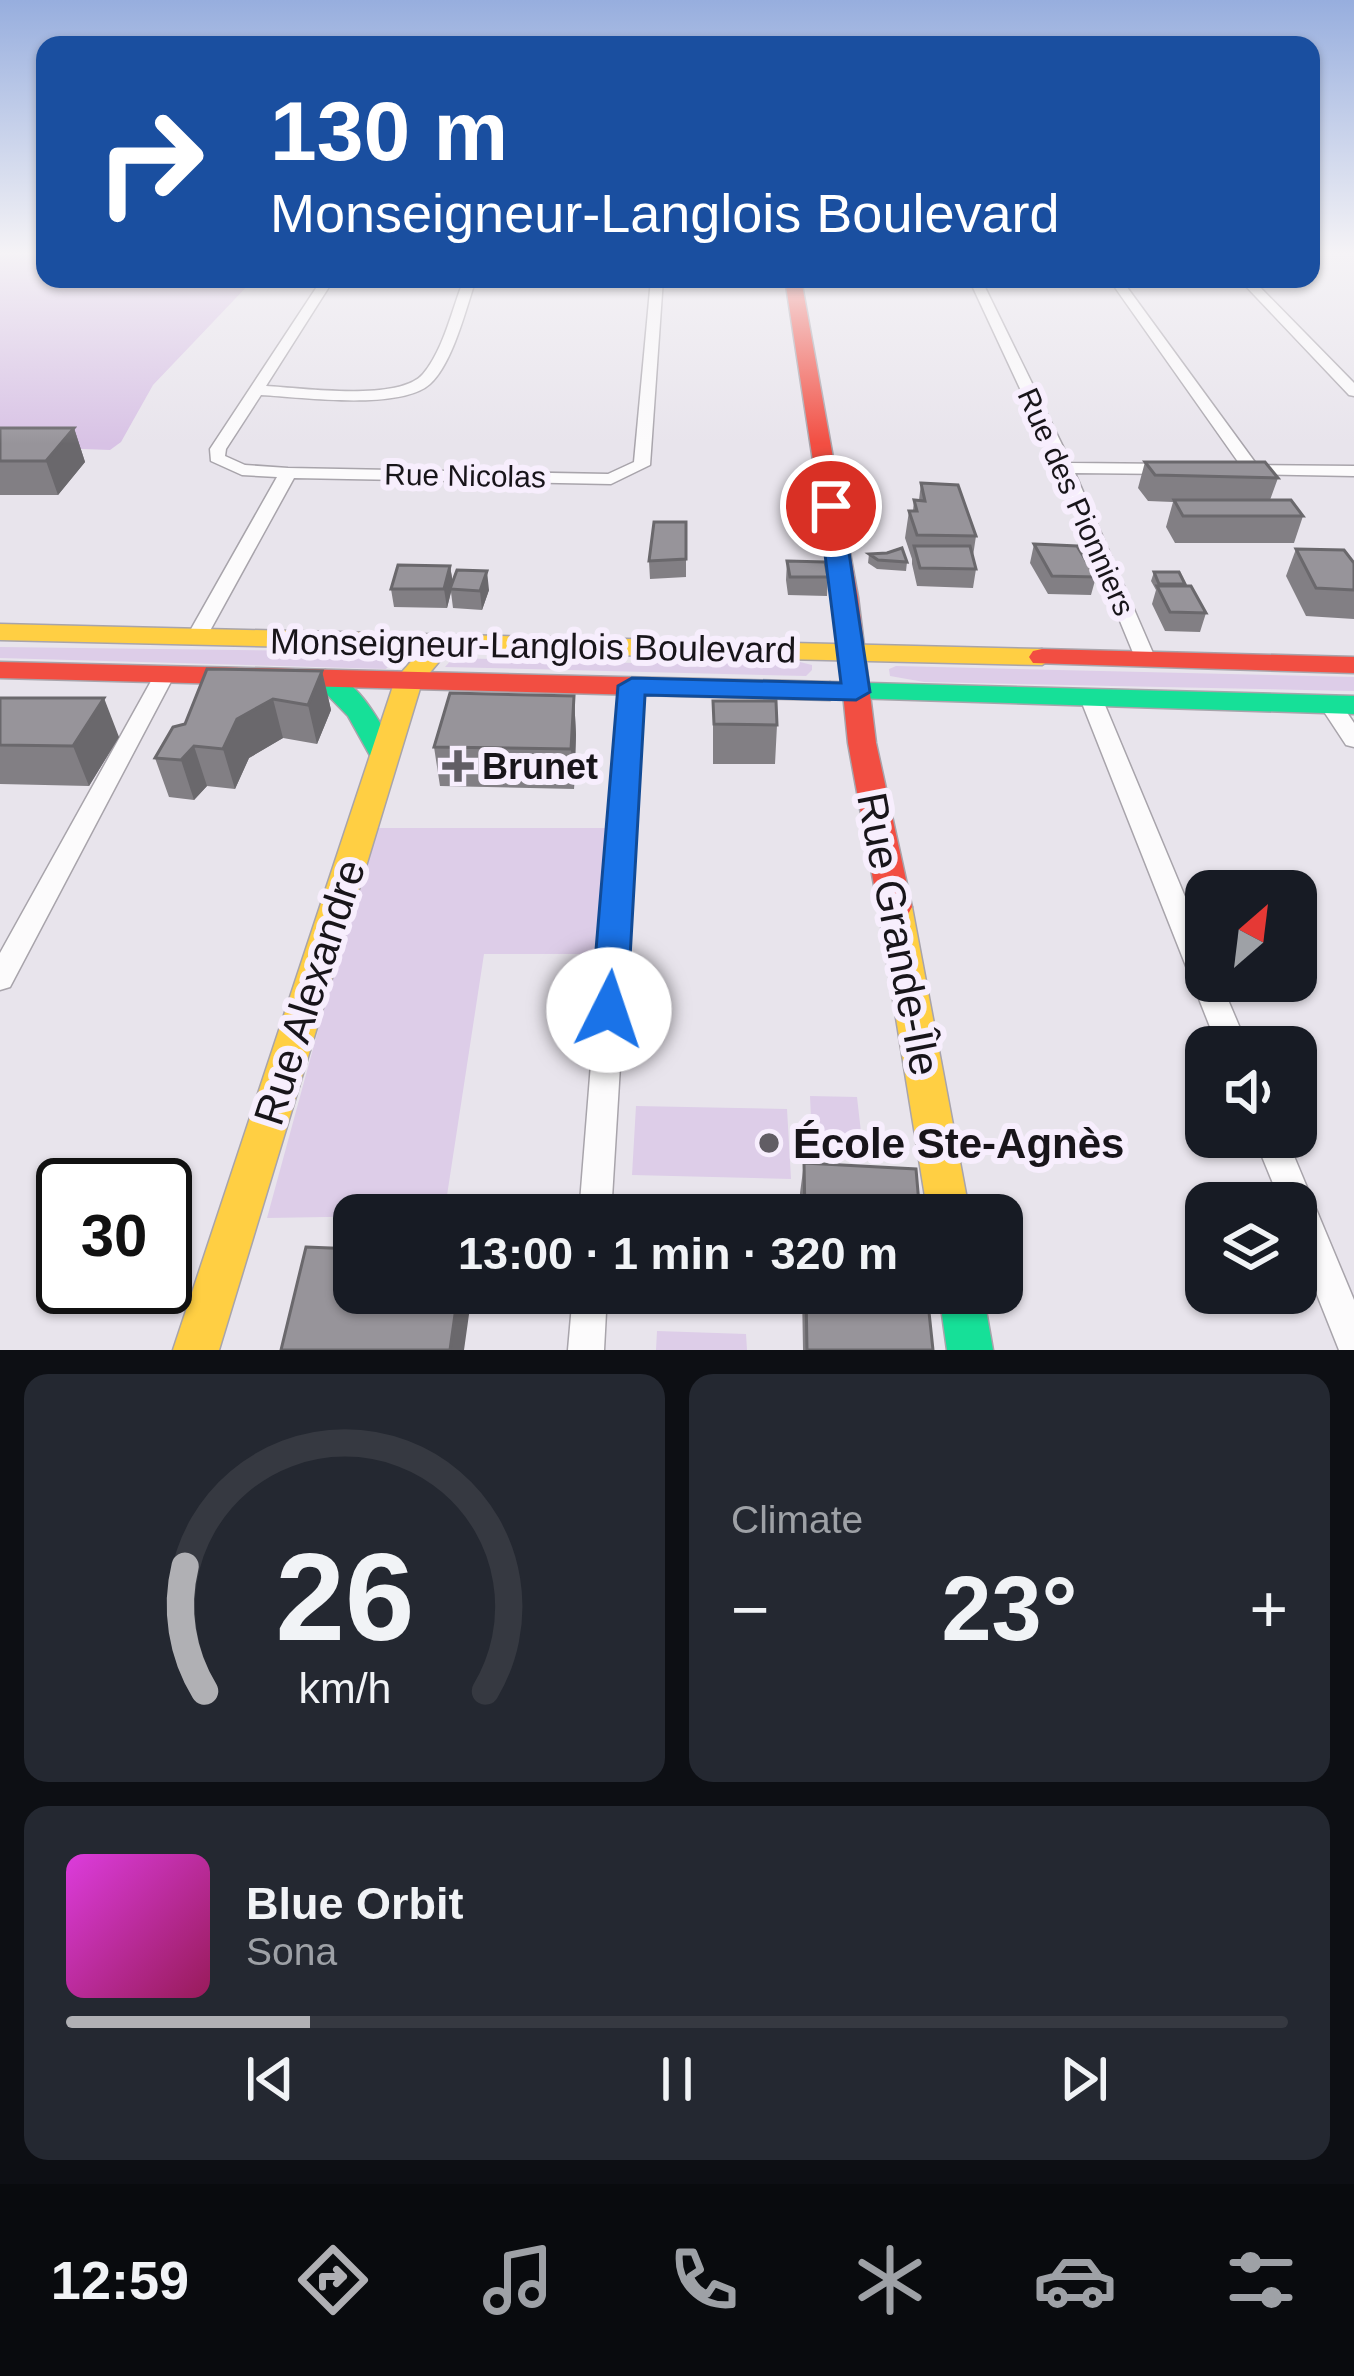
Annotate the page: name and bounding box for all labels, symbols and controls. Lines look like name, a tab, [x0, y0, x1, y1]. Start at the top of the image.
icon: right	[72, 84, 228, 240]
text: 130 m	[270, 84, 508, 178]
text: Monseigneur-Langlois Boulevard	[270, 183, 1060, 243]
street label: Rue des Pionniers	[1012, 383, 1141, 620]
pin	[780, 455, 882, 557]
street label: Rue Nicolas	[384, 458, 546, 493]
icon: arrive	[798, 473, 864, 539]
street label: Monseigneur-Langlois Boulevard	[270, 620, 796, 671]
place label: Brunet	[482, 746, 598, 787]
marker: Brunet	[445, 753, 471, 779]
street label: Rue Grande-Île	[848, 789, 949, 1080]
street label: Rue Alexandre	[245, 854, 374, 1130]
north arrow	[1185, 870, 1317, 1002]
map controls	[1185, 870, 1317, 1314]
position arrow	[546, 947, 672, 1073]
button: sound	[1185, 1026, 1317, 1158]
place label: École Ste-Agnès	[793, 1120, 1124, 1167]
marker: École Ste-Agnès	[756, 1130, 782, 1156]
speed limit sign: 30	[36, 1158, 192, 1314]
button: layers	[1185, 1182, 1317, 1314]
text: 13:00 · 1 min · 320 m	[458, 1228, 898, 1279]
text: Climate	[731, 1498, 863, 1541]
text: 26	[275, 1527, 414, 1666]
text: 23°	[941, 1559, 1078, 1659]
text: −	[731, 1572, 770, 1646]
text: +	[1249, 1572, 1288, 1646]
text: km/h	[298, 1664, 391, 1712]
text: Blue Orbit	[246, 1878, 464, 1929]
text: Sona	[246, 1930, 337, 1973]
icon: previous	[237, 2046, 303, 2112]
icon: pause	[644, 2046, 710, 2112]
icon: next	[1051, 2046, 1117, 2112]
icon: directions	[291, 2238, 375, 2322]
icon: music	[476, 2238, 560, 2322]
icon: phone	[662, 2238, 746, 2322]
icon: climate	[848, 2238, 932, 2322]
icon: car	[1033, 2238, 1117, 2322]
icon: filters	[1219, 2238, 1303, 2322]
text: 12:59	[51, 2250, 189, 2310]

